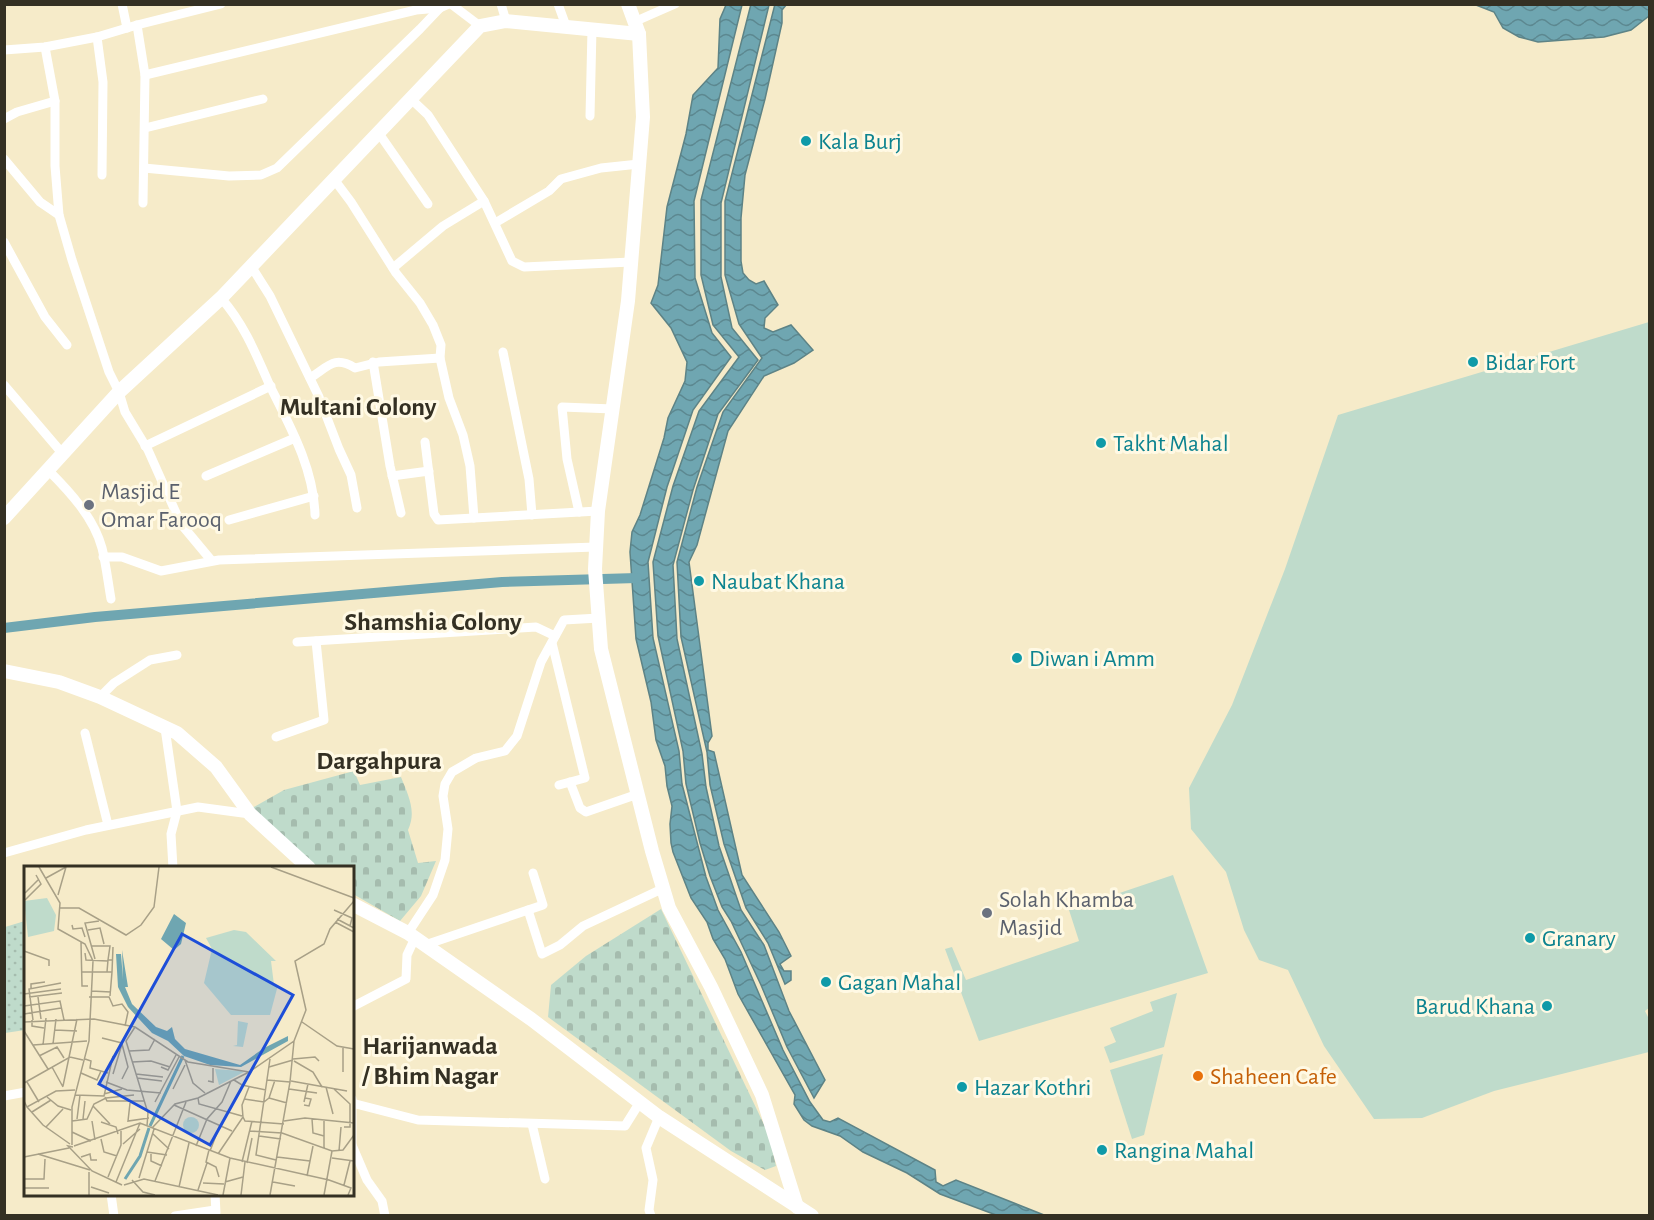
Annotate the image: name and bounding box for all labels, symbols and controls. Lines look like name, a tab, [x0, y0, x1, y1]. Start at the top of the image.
place label: Kala Burj	[818, 130, 902, 154]
marker: Kala Burj	[799, 134, 813, 148]
place label: Bidar Fort	[1485, 351, 1576, 375]
marker: Bidar Fort	[1466, 355, 1480, 369]
district label: Multani Colony	[280, 394, 437, 420]
place label: Takht Mahal	[1113, 432, 1229, 456]
marker: Takht Mahal	[1094, 436, 1108, 450]
place label: Masjid E Omar Farooq	[101, 480, 222, 532]
marker: Masjid E Omar Farooq	[82, 498, 96, 512]
place label: Naubat Khana	[711, 570, 845, 594]
marker: Naubat Khana	[692, 574, 706, 588]
district label: Shamshia Colony	[344, 609, 522, 635]
place label: Diwan i Amm	[1029, 647, 1155, 671]
marker: Diwan i Amm	[1010, 651, 1024, 665]
district label: Dargahpura	[316, 748, 442, 774]
inset map	[24, 866, 354, 1196]
place label: Solah Khamba Masjid	[999, 888, 1134, 940]
marker: Solah Khamba Masjid	[980, 906, 994, 920]
place label: Granary	[1542, 927, 1616, 951]
marker: Granary	[1523, 931, 1537, 945]
place label: Gagan Mahal	[838, 971, 961, 995]
marker: Gagan Mahal	[819, 975, 833, 989]
place label: Barud Khana	[1415, 995, 1535, 1019]
marker: Barud Khana	[1540, 999, 1554, 1013]
district label: Harijanwada / Bhim Nagar	[361, 1033, 498, 1089]
place label: Shaheen Cafe	[1210, 1065, 1337, 1089]
marker: Shaheen Cafe	[1191, 1069, 1205, 1083]
place label: Hazar Kothri	[974, 1076, 1091, 1100]
marker: Hazar Kothri	[955, 1080, 969, 1094]
place label: Rangina Mahal	[1114, 1139, 1254, 1163]
marker: Rangina Mahal	[1095, 1143, 1109, 1157]

